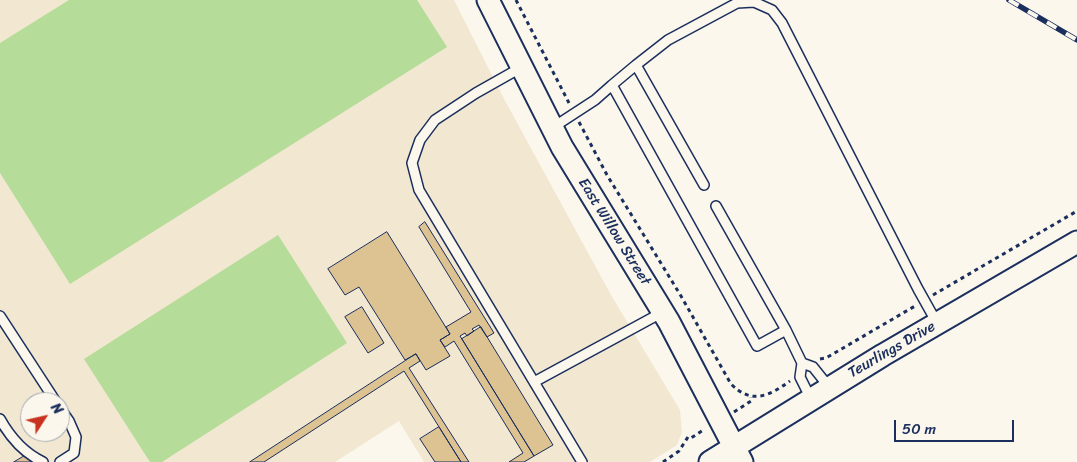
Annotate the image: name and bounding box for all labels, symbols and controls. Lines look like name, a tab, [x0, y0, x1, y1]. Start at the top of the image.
street label: East Willow Street	[574, 175, 654, 289]
street label: Teurlings Drive	[845, 318, 939, 382]
north arrow	[20, 392, 70, 442]
text: N	[44, 398, 70, 420]
scale bar	[897, 410, 1017, 442]
text: 50 m	[902, 416, 936, 442]

